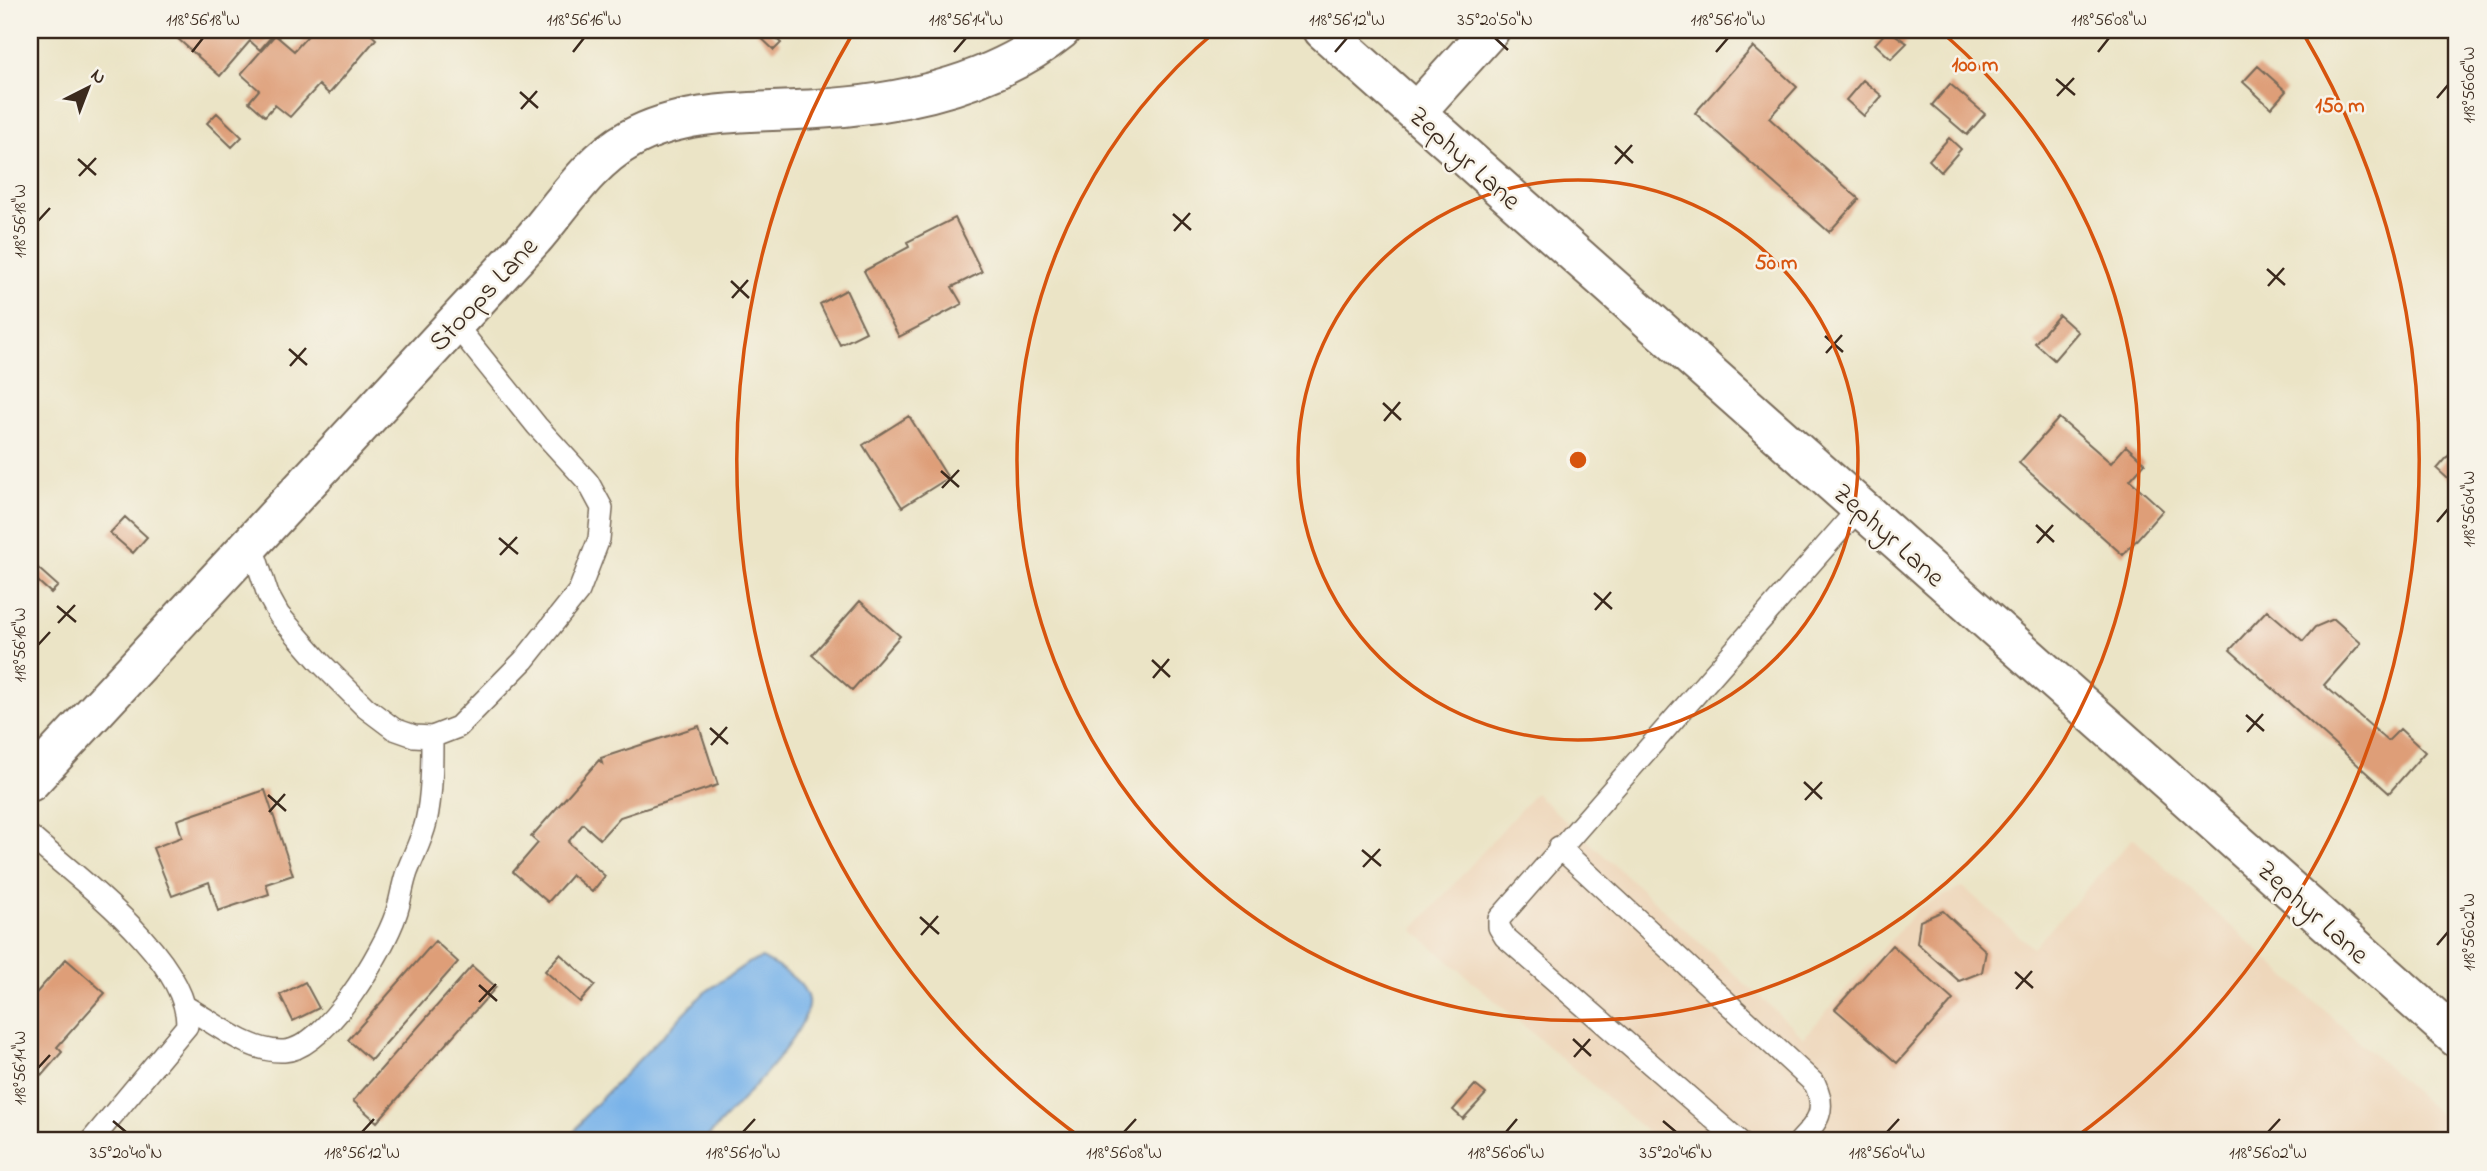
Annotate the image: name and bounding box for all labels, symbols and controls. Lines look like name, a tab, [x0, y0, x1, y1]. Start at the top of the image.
text: 118°56'18"W	[166, 8, 240, 34]
text: 118°56'16"W	[547, 8, 622, 34]
text: 118°56'14"W	[929, 8, 1003, 34]
text: 118°56'12"W	[1309, 8, 1385, 34]
text: 35°20'50"N	[1457, 8, 1533, 34]
text: 118°56'10"W	[1691, 8, 1765, 34]
text: 118°56'08"W	[2071, 8, 2147, 34]
text: 118°56'06"W	[2457, 46, 2483, 124]
text: 100 m	[1952, 51, 1998, 81]
north arrow	[52, 52, 122, 122]
text: N	[84, 63, 112, 92]
text: 150 m	[2315, 92, 2365, 122]
street label: Zephyr Lane	[1398, 98, 1529, 222]
text: 118°56'18"W	[8, 184, 34, 258]
street label: Stoops Lane	[420, 228, 549, 362]
text: 50 m	[1755, 249, 1797, 279]
centre of rings	[1566, 448, 1590, 472]
text: 118°56'04"W	[2457, 471, 2483, 547]
street label: Zephyr Lane	[1822, 475, 1953, 599]
text: 118°56'16"W	[8, 607, 34, 682]
street label: Zephyr Lane	[2246, 852, 2377, 976]
text: 118°56'02"W	[2457, 893, 2483, 971]
text: 118°56'14"W	[8, 1031, 34, 1105]
text: 35°20'40"N	[90, 1141, 162, 1167]
text: 118°56'12"W	[324, 1141, 400, 1167]
text: 118°56'10"W	[706, 1141, 780, 1167]
text: 118°56'08"W	[1086, 1141, 1162, 1167]
text: 118°56'06"W	[1468, 1141, 1545, 1167]
text: 35°20'46"N	[1640, 1141, 1712, 1167]
text: 118°56'04"W	[1849, 1141, 1925, 1167]
text: 118°56'02"W	[2229, 1141, 2307, 1167]

